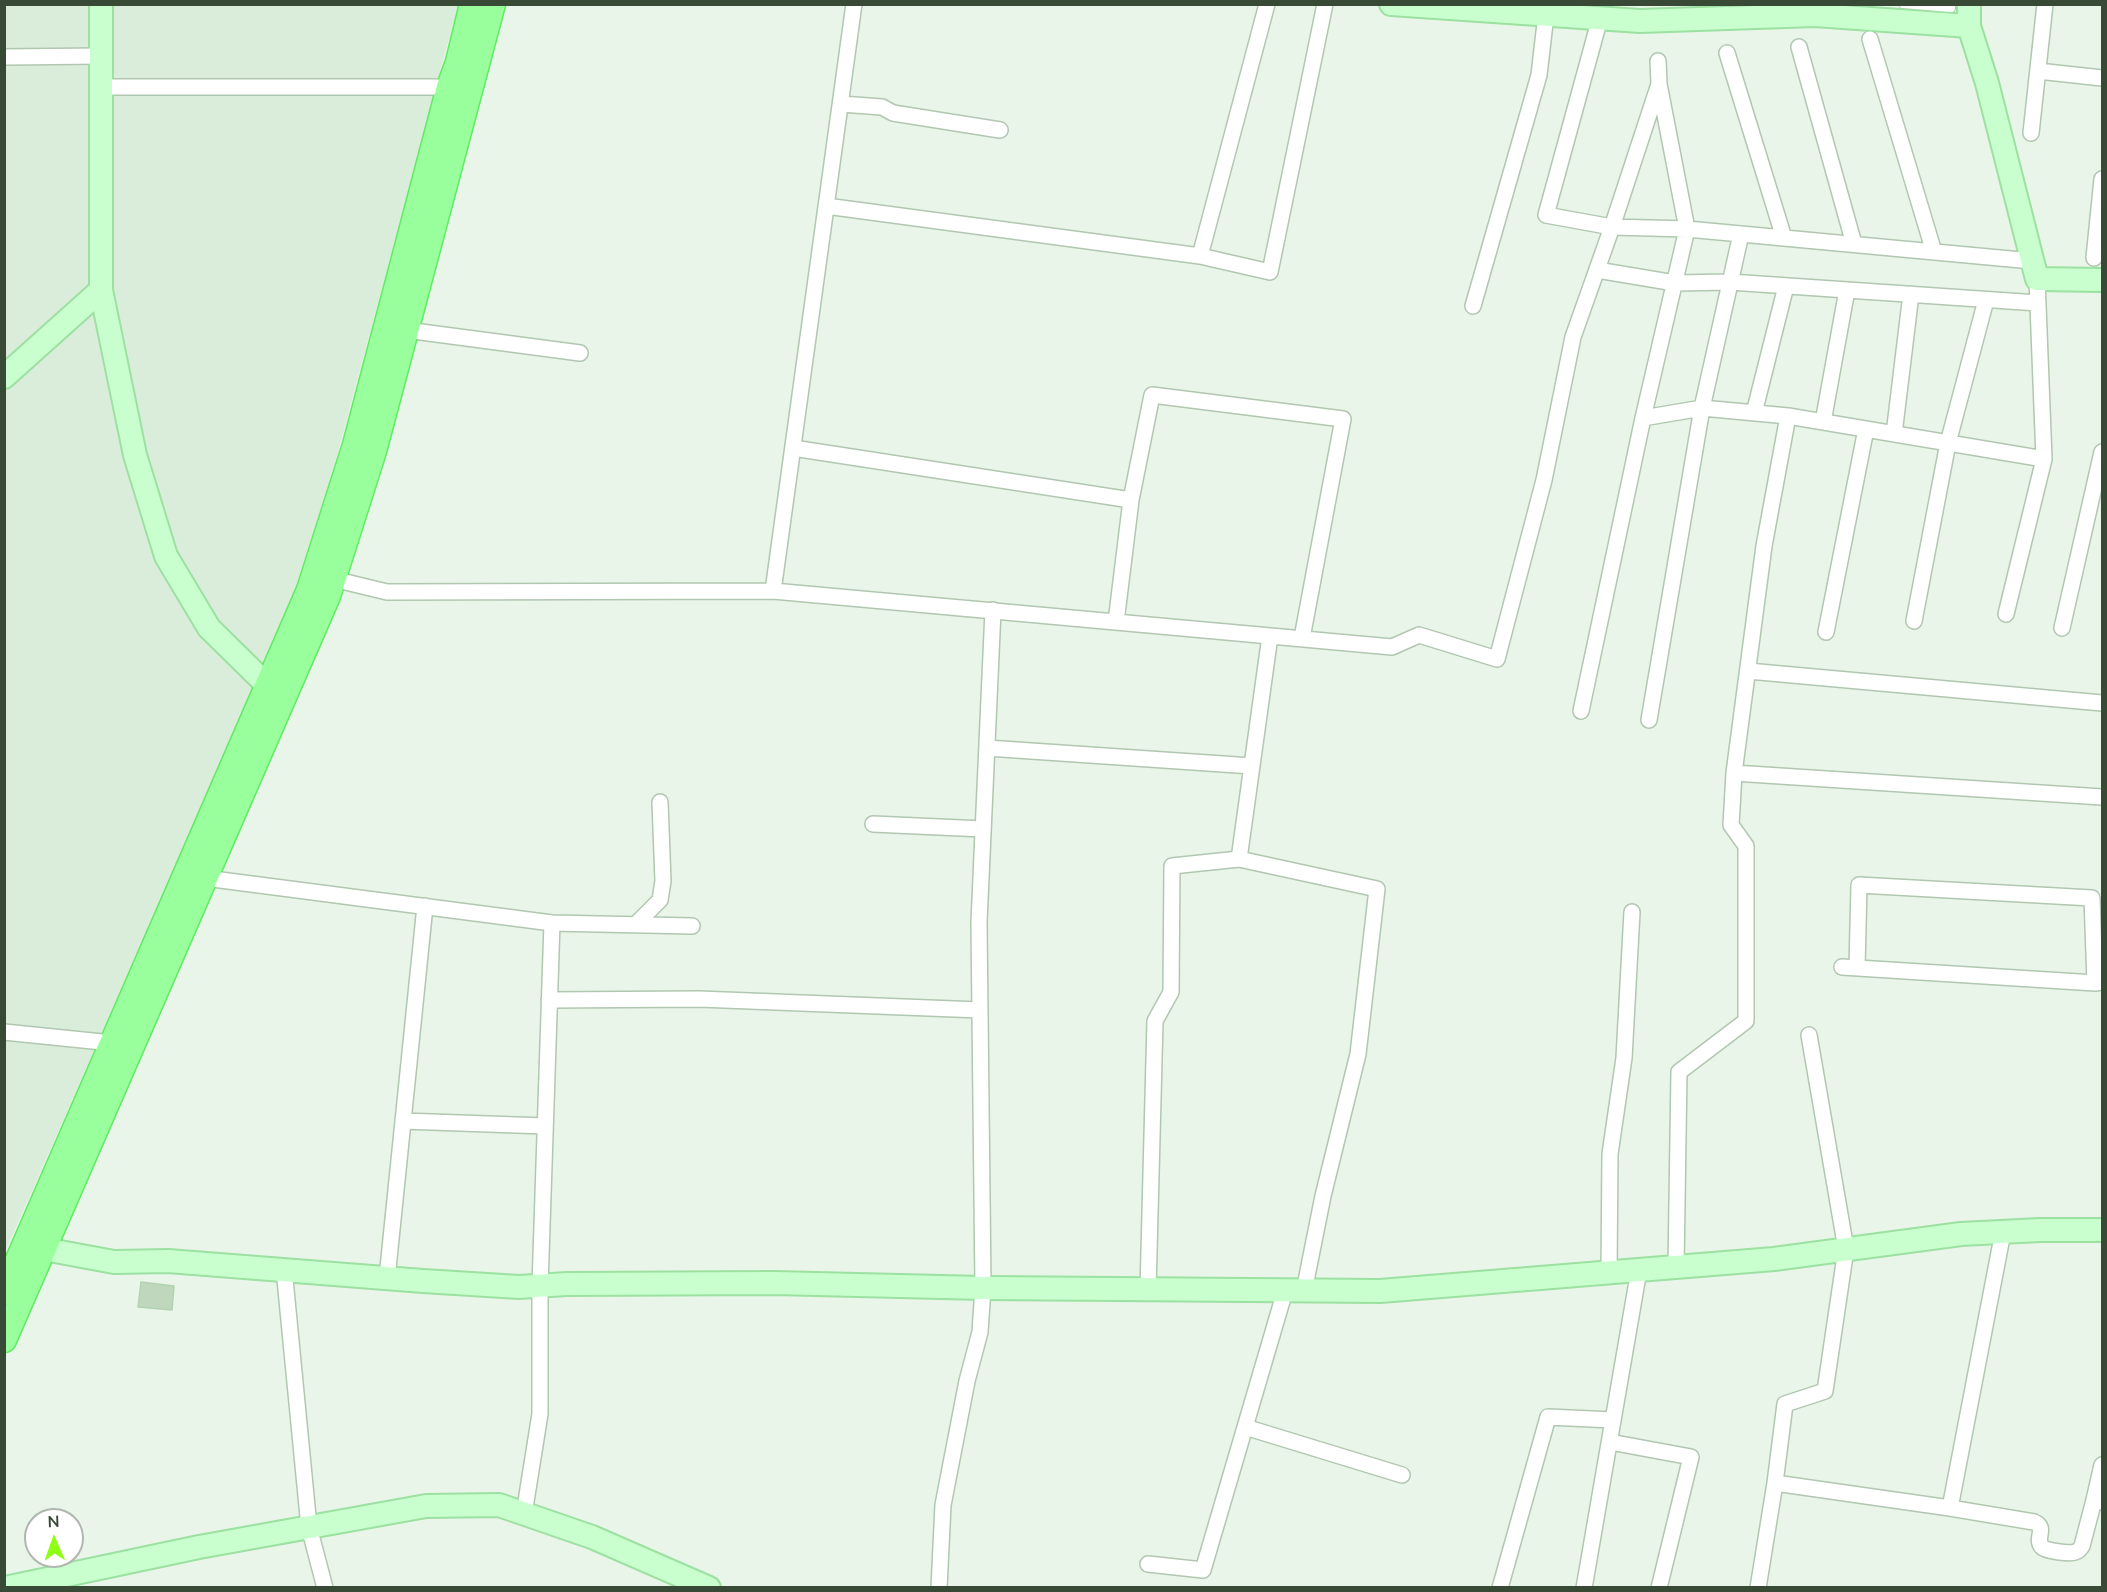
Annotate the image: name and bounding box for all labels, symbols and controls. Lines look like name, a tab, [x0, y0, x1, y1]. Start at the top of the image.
north arrow	[24, 1508, 84, 1568]
text: N	[47, 1511, 60, 1533]

